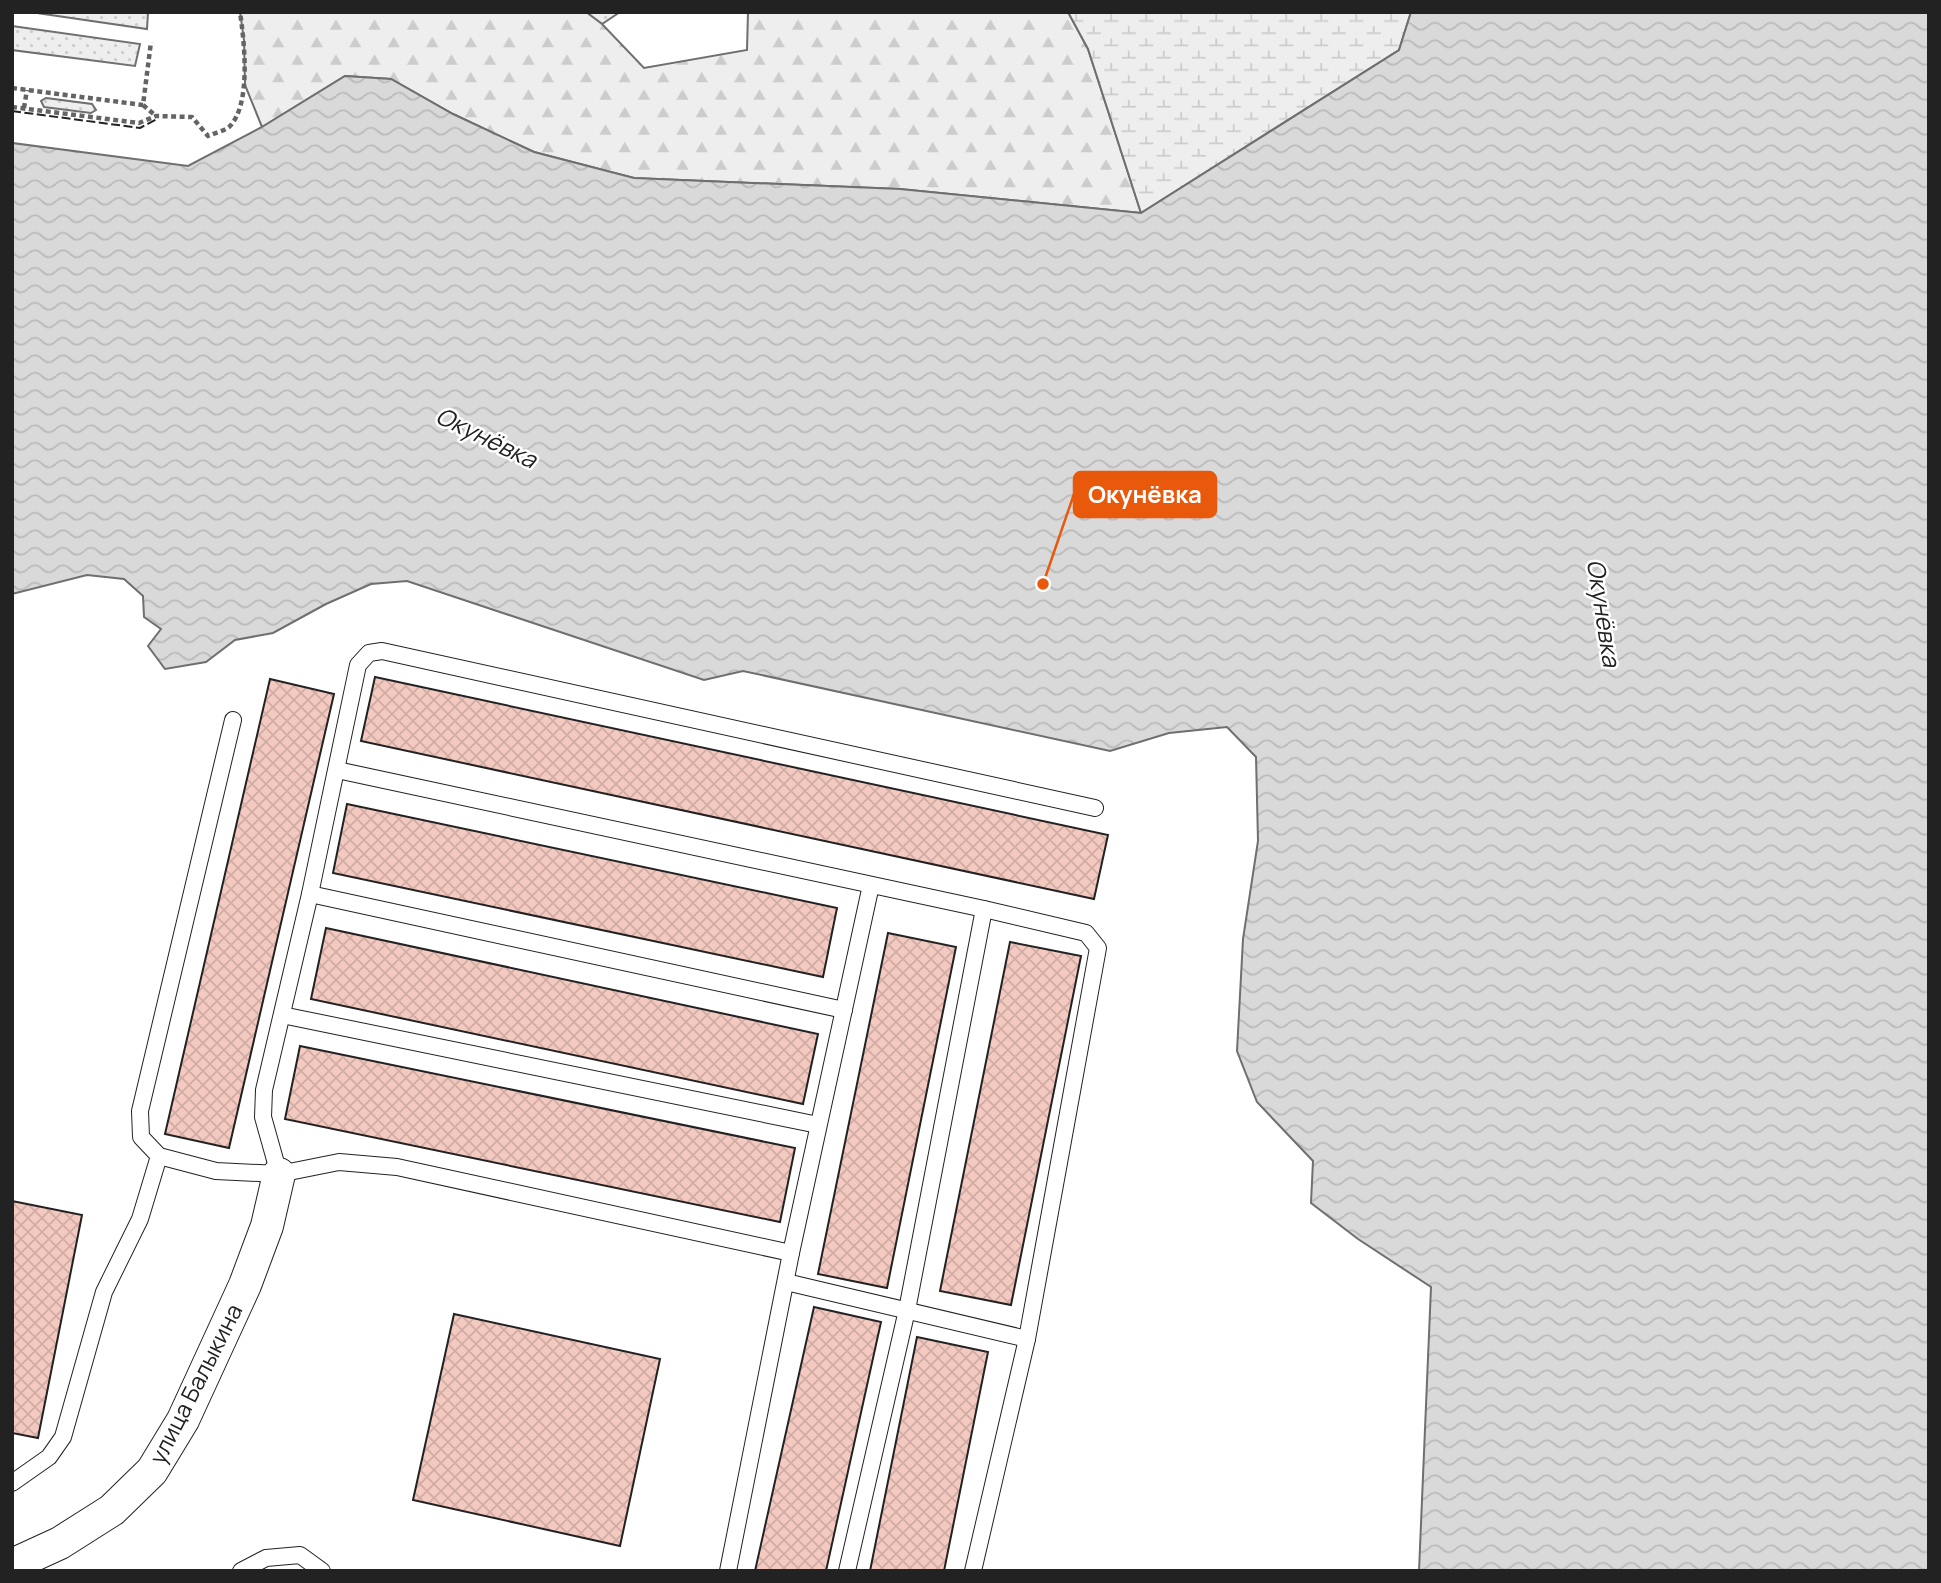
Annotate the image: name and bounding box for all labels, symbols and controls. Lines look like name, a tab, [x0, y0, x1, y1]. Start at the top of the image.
water label: Окунёвка	[431, 398, 544, 476]
callout: Окунёвка	[1074, 472, 1216, 517]
text: Окунёвка	[1088, 477, 1202, 510]
water label: Окунёвка	[1580, 557, 1630, 670]
street label: улица Балыкина	[141, 1298, 249, 1469]

